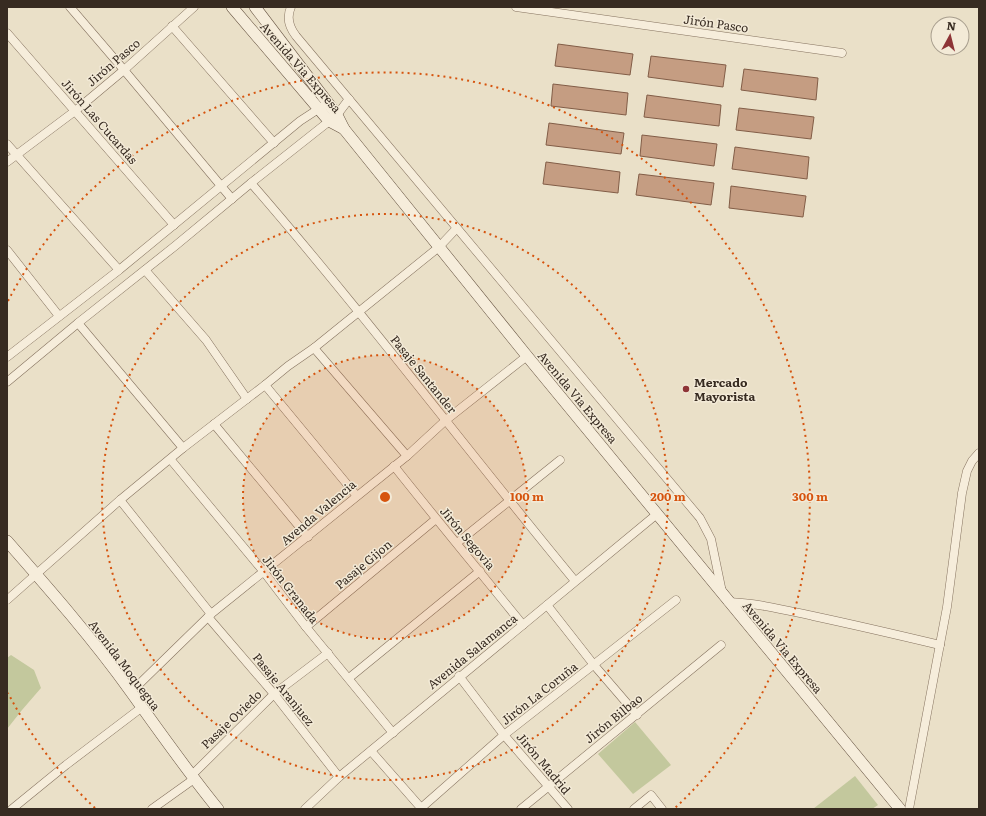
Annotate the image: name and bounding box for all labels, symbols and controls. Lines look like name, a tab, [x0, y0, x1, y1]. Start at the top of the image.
street label: Jirón Pasco	[682, 10, 750, 36]
north arrow	[930, 16, 970, 56]
street label: Avenida Via Expresa	[256, 17, 346, 117]
text: N	[946, 17, 957, 34]
street label: Jirón Pasco	[82, 34, 144, 90]
street label: Jirón Las Cucardas	[58, 74, 143, 168]
street label: Pasaje Santander	[387, 331, 462, 417]
street label: Avenida Via Expresa	[534, 347, 622, 447]
place label: Mercado Mayorista	[694, 373, 755, 405]
marker: Mercado Mayorista	[681, 384, 691, 394]
street label: Avenda Valencia	[276, 475, 360, 549]
text: 100 m	[510, 487, 544, 505]
text: 200 m	[650, 487, 686, 505]
text: 300 m	[792, 487, 828, 505]
centre of rings	[378, 490, 392, 504]
street label: Jirón Segovia	[436, 502, 500, 574]
street label: Pasaje Gijon	[331, 535, 395, 593]
street label: Jirón Granada	[258, 551, 324, 628]
street label: Avenida Via Expresa	[739, 597, 827, 697]
street label: Avenida Salamanca	[423, 609, 521, 693]
street label: Avenida Moquegua	[85, 616, 165, 714]
street label: Pasaje Aranjuez	[249, 649, 319, 729]
street label: Jirón La Coruña	[497, 657, 582, 729]
street label: Pasaje Oviedo	[197, 685, 265, 753]
street label: Jirón Bilbao	[580, 689, 646, 747]
street label: Jirón Madrid	[513, 728, 576, 798]

